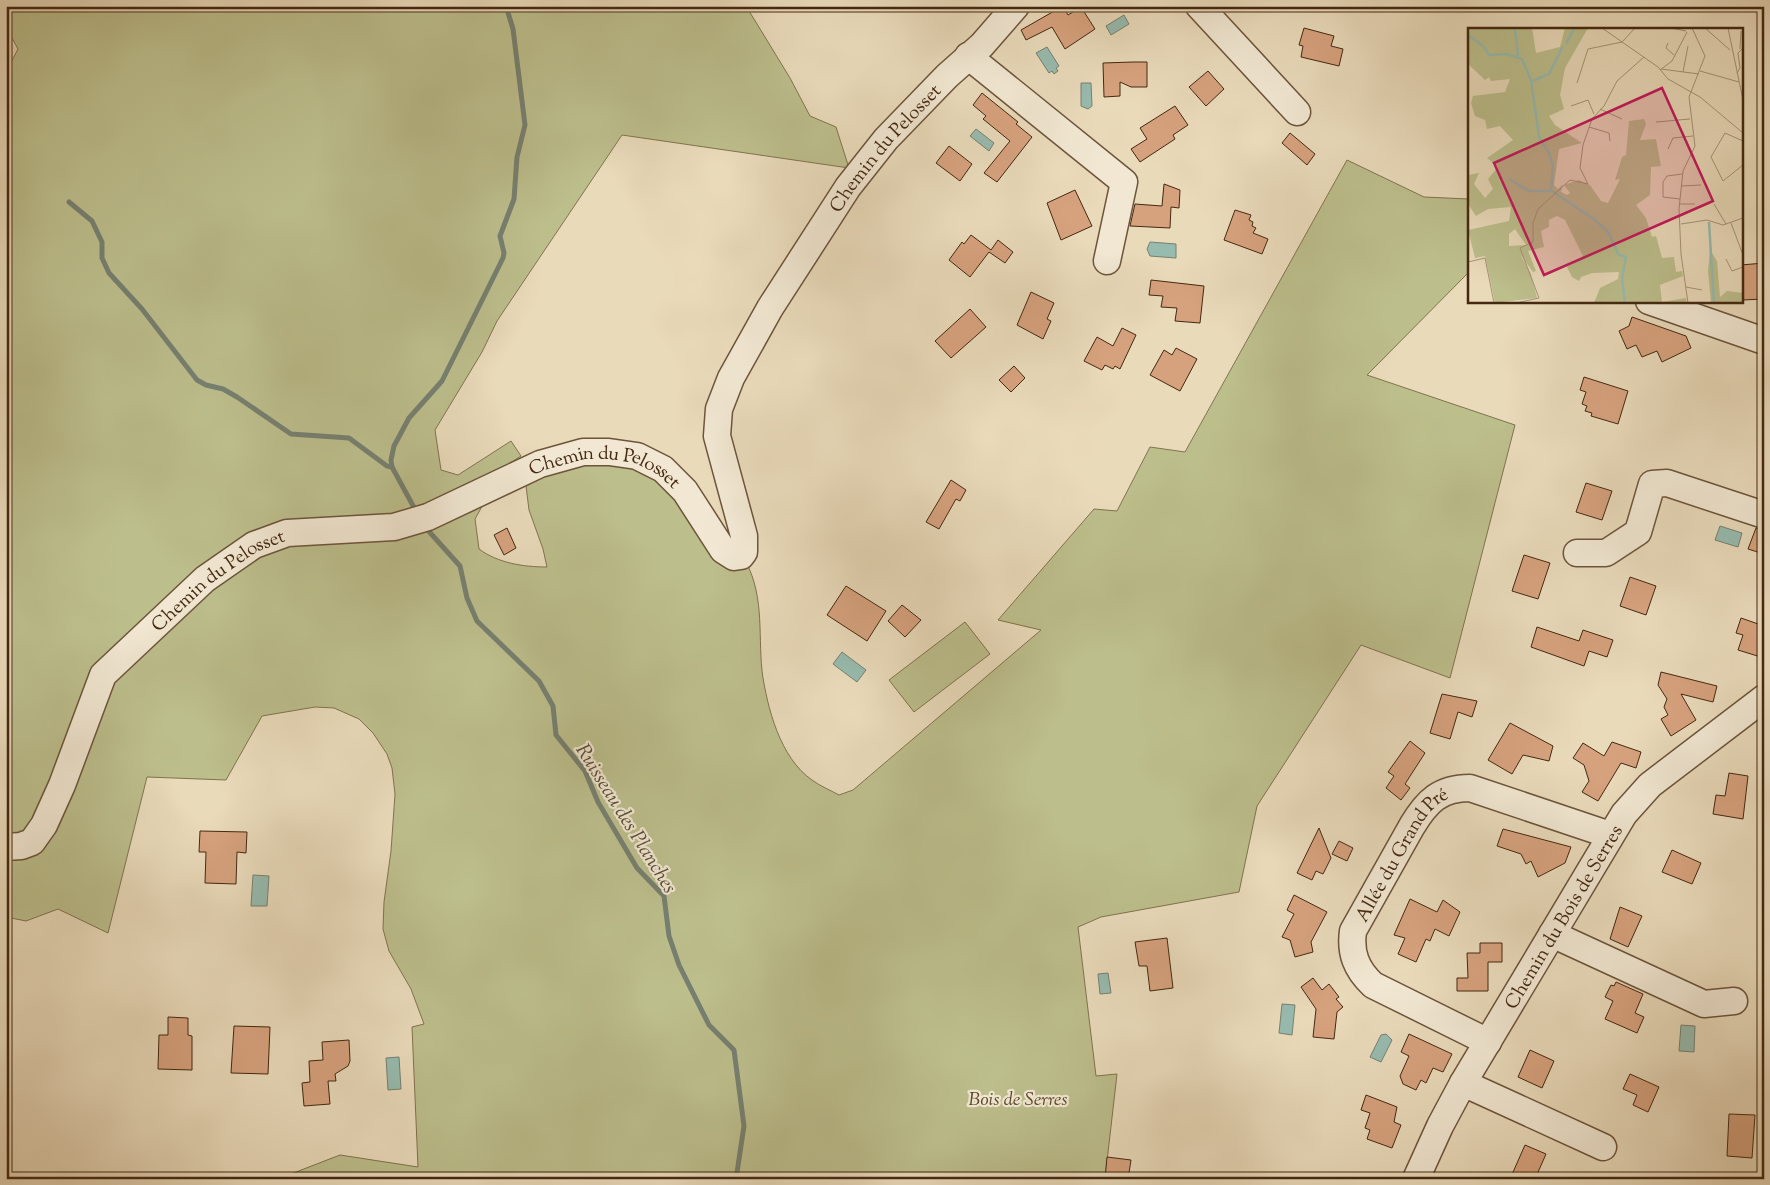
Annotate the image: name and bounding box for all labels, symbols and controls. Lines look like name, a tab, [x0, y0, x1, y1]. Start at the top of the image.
inset map	[1468, 28, 1742, 302]
street label: Chemin du Pelosset	[824, 79, 949, 219]
street label: Chemin du Pelosset	[525, 441, 686, 496]
street label: Chemin du Pelosset	[146, 524, 289, 639]
water label: Ruisseau des Planches	[567, 739, 683, 900]
street label: Allée du Grand Pré	[1350, 782, 1453, 928]
street label: Chemin du Bois de Serres	[1499, 820, 1631, 1015]
park label: Bois de Serres	[969, 1087, 1068, 1114]

